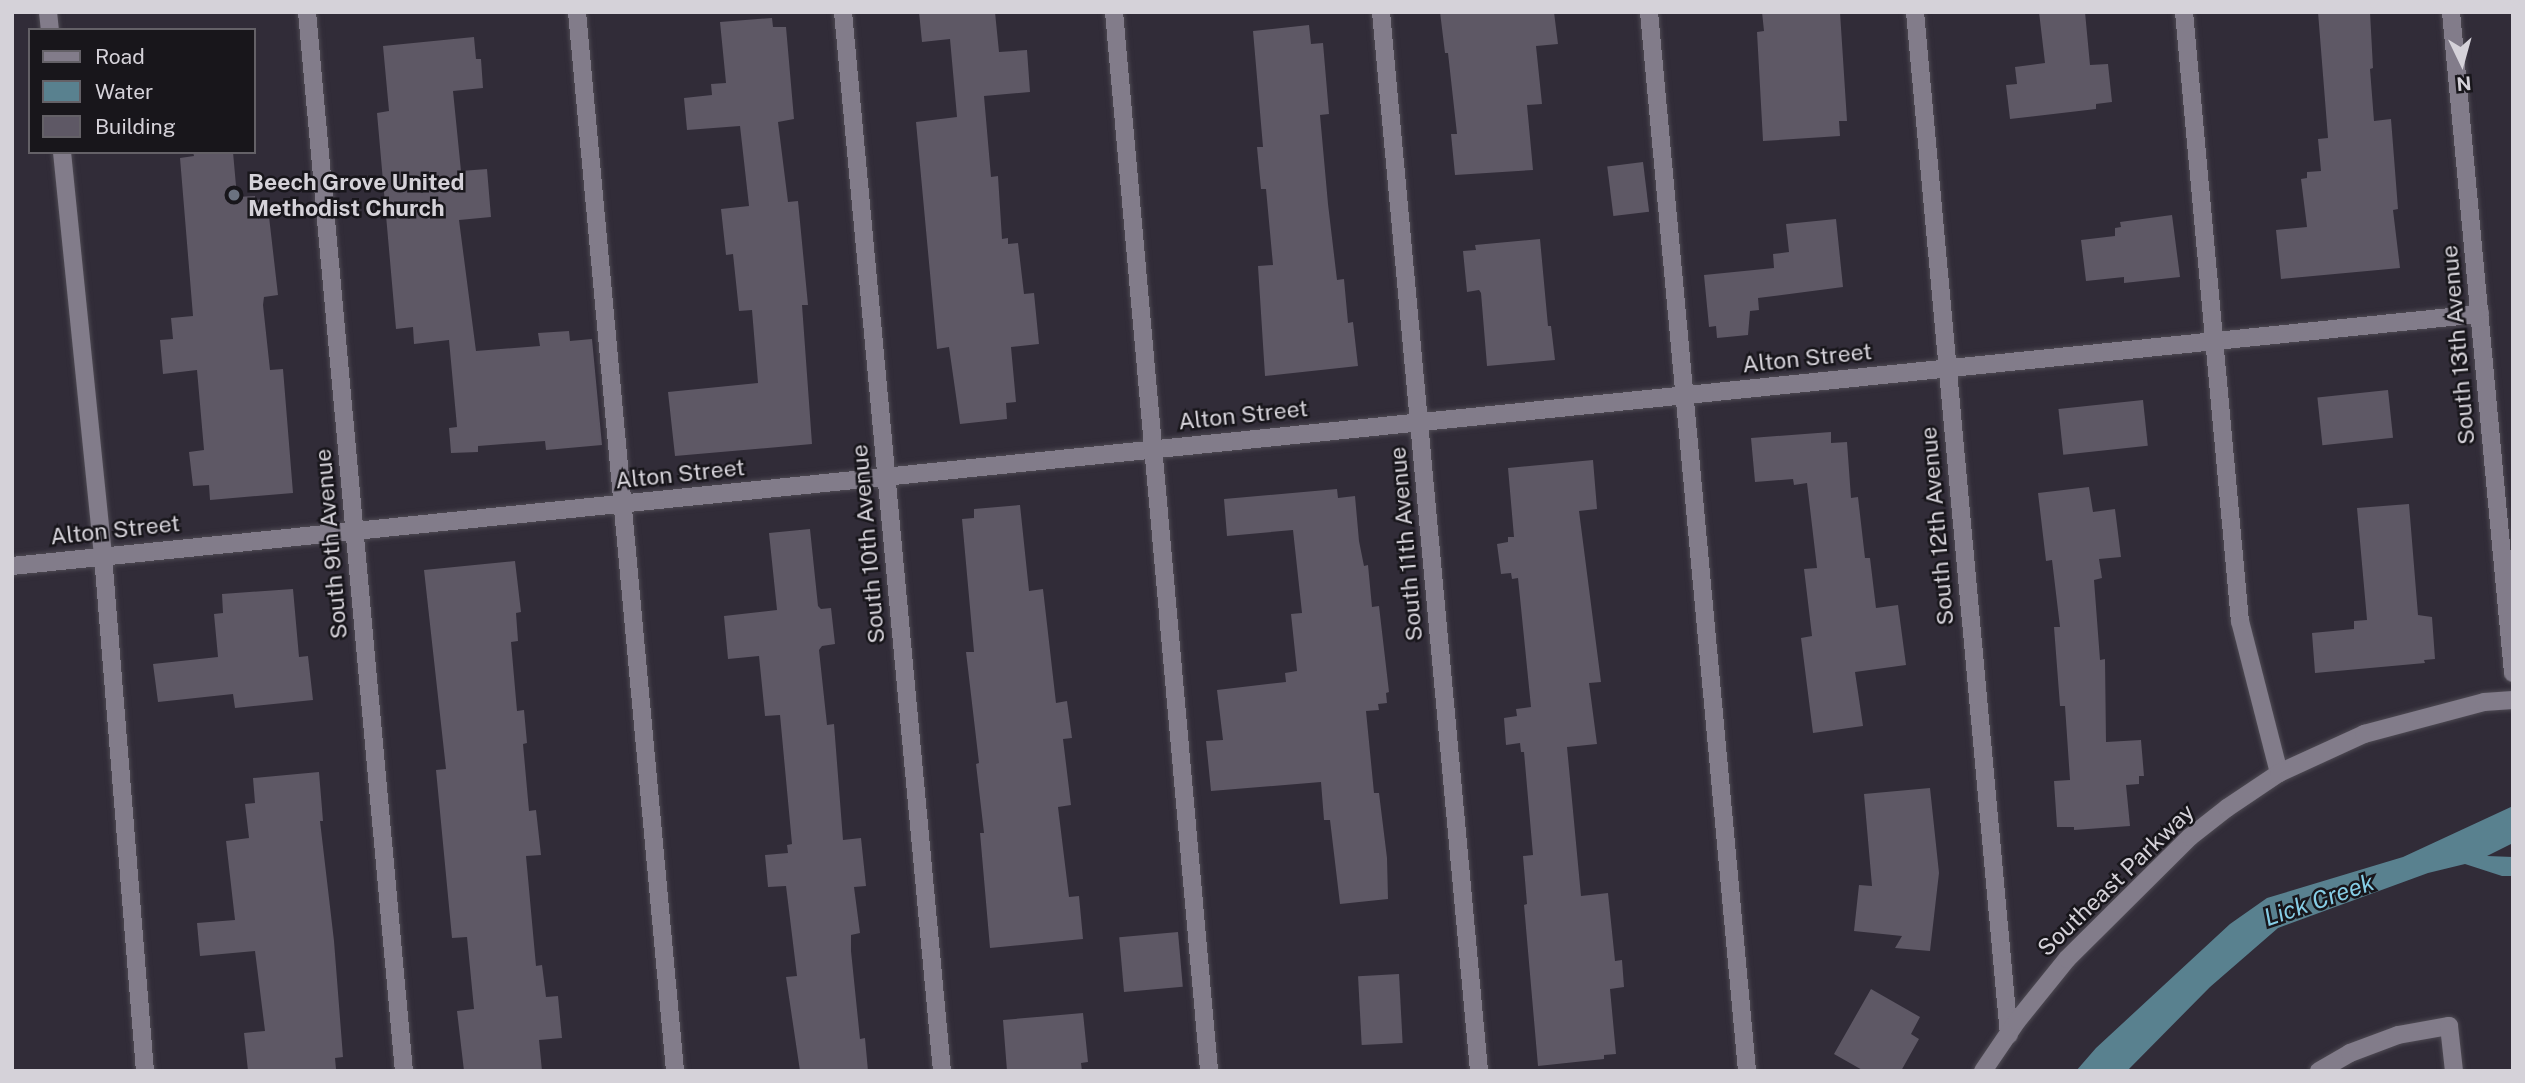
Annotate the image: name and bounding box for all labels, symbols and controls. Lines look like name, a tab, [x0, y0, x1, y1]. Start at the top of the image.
legend	[28, 28, 256, 154]
north arrow	[2427, 28, 2497, 98]
text: Road	[95, 44, 145, 69]
text: N	[2455, 72, 2472, 96]
text: Water	[95, 79, 153, 104]
text: Building	[95, 114, 176, 139]
place label: Beech Grove United Methodist Church	[248, 168, 464, 222]
marker: Beech Grove United Methodist Church	[226, 187, 242, 203]
street label: South 13th Avenue	[2436, 244, 2480, 446]
street label: Alton Street	[1741, 337, 1873, 379]
street label: Alton Street	[1177, 394, 1309, 436]
street label: South 12th Avenue	[1915, 425, 1959, 627]
street label: South 10th Avenue	[846, 443, 890, 645]
street label: South 11th Avenue	[1384, 446, 1428, 642]
street label: South 9th Avenue	[309, 448, 353, 640]
street label: Alton Street	[614, 453, 746, 495]
street label: Alton Street	[49, 509, 181, 551]
street label: Southeast Parkway	[2032, 798, 2200, 962]
water label: Lick Creek	[2260, 868, 2378, 932]

